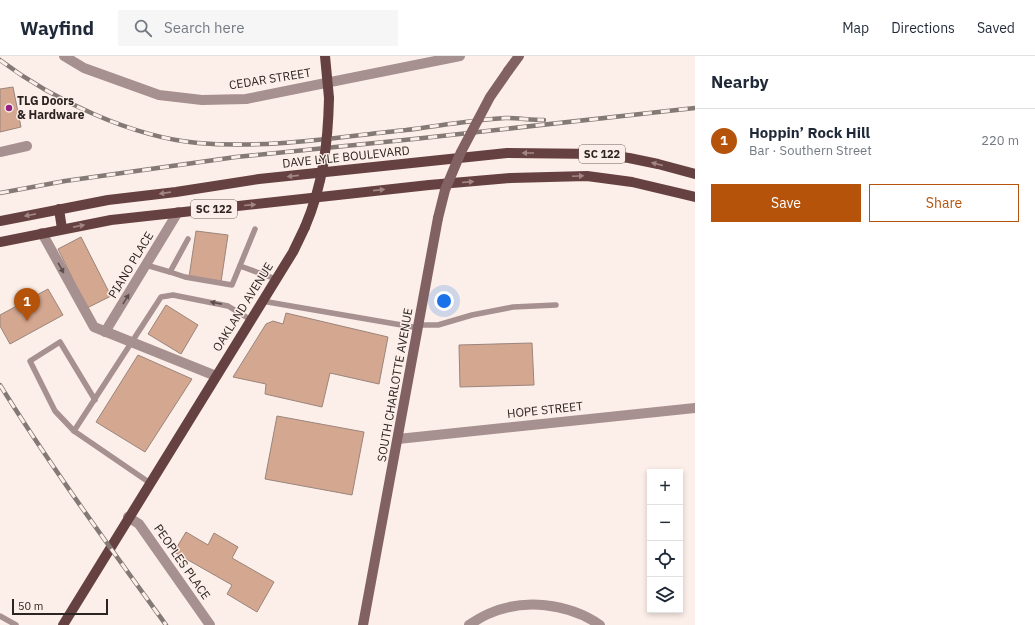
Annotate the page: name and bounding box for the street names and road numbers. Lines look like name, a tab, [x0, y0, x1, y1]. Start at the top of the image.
street label: CEDAR STREET	[228, 65, 312, 92]
street label: DAVE LYLE BOULEVARD	[282, 142, 410, 171]
road number: SC 122	[579, 145, 625, 163]
road number: SC 122	[191, 200, 237, 218]
street label: PIANO PLACE	[105, 229, 156, 301]
street label: OAKLAND AVENUE	[209, 259, 276, 354]
street label: SOUTH CHARLOTTE AVENUE	[374, 307, 415, 463]
street label: HOPE STREET	[506, 398, 584, 421]
street label: PEOPLES PLACE	[151, 521, 214, 602]

